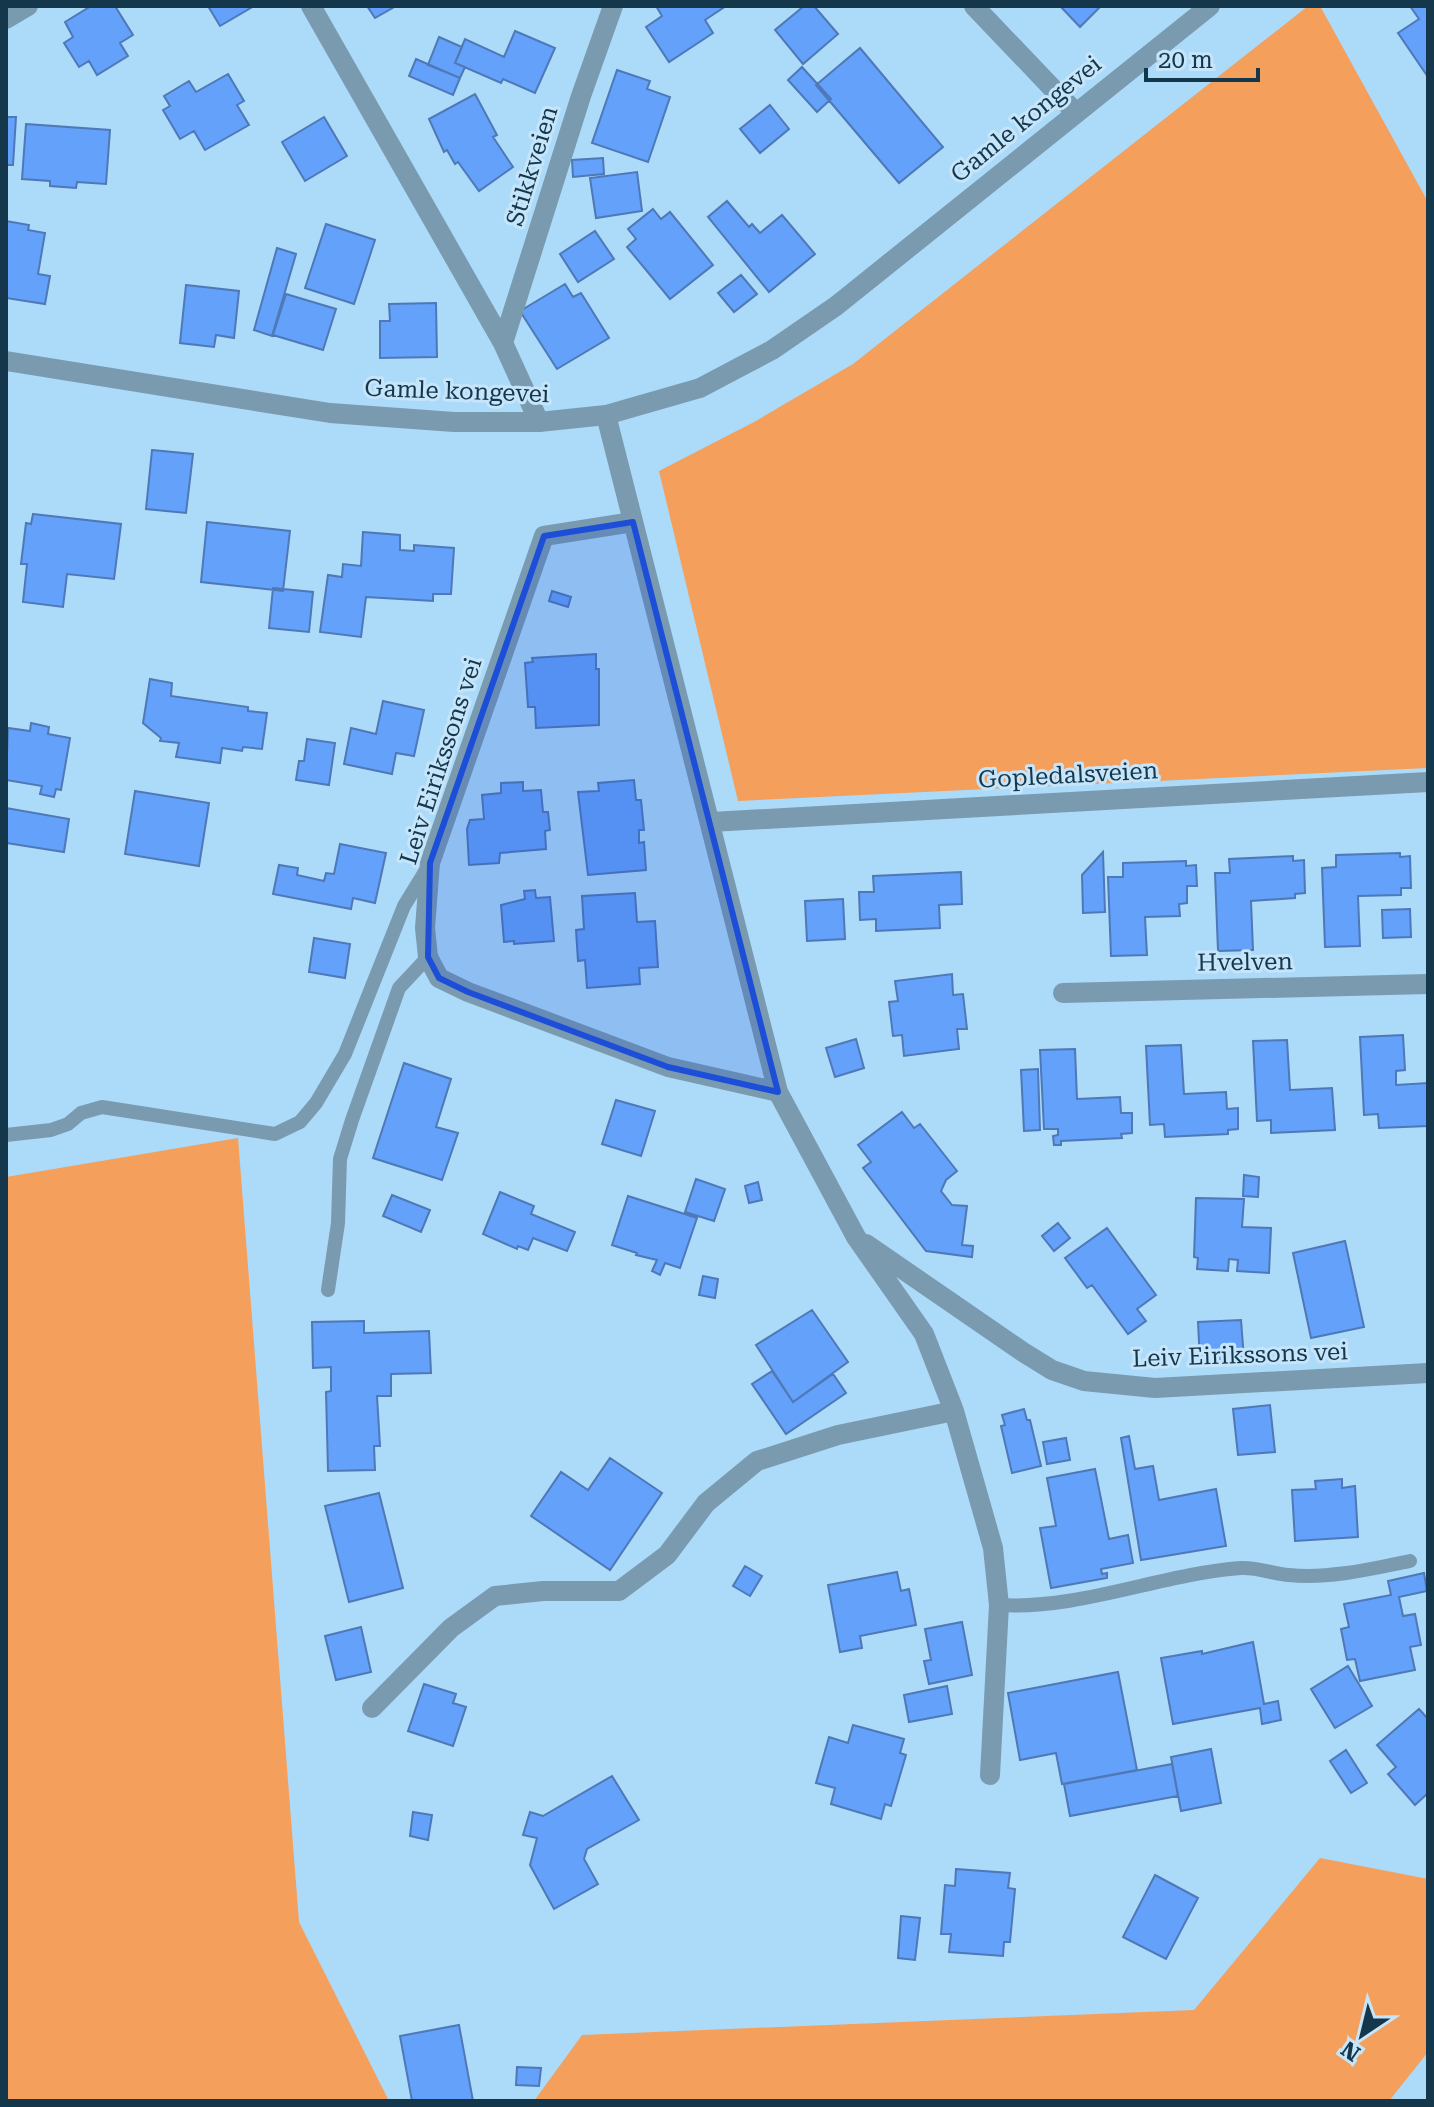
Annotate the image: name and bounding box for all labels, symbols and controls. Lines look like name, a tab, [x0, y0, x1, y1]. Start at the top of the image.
scale bar	[1146, 32, 1258, 82]
text: 20 m	[1158, 46, 1213, 74]
street label: Gamle kongevei	[945, 50, 1107, 188]
street label: Stikkveien	[500, 103, 564, 229]
street label: Gamle kongevei	[364, 374, 550, 408]
street label: Leiv Eirikssons vei	[394, 654, 488, 868]
street label: Gopledalsveien	[977, 756, 1159, 794]
street label: Hvelven	[1197, 947, 1293, 977]
street label: Leiv Eirikssons vei	[1132, 1337, 1349, 1373]
north arrow	[1322, 1995, 1402, 2075]
text: N	[1337, 2036, 1365, 2066]

